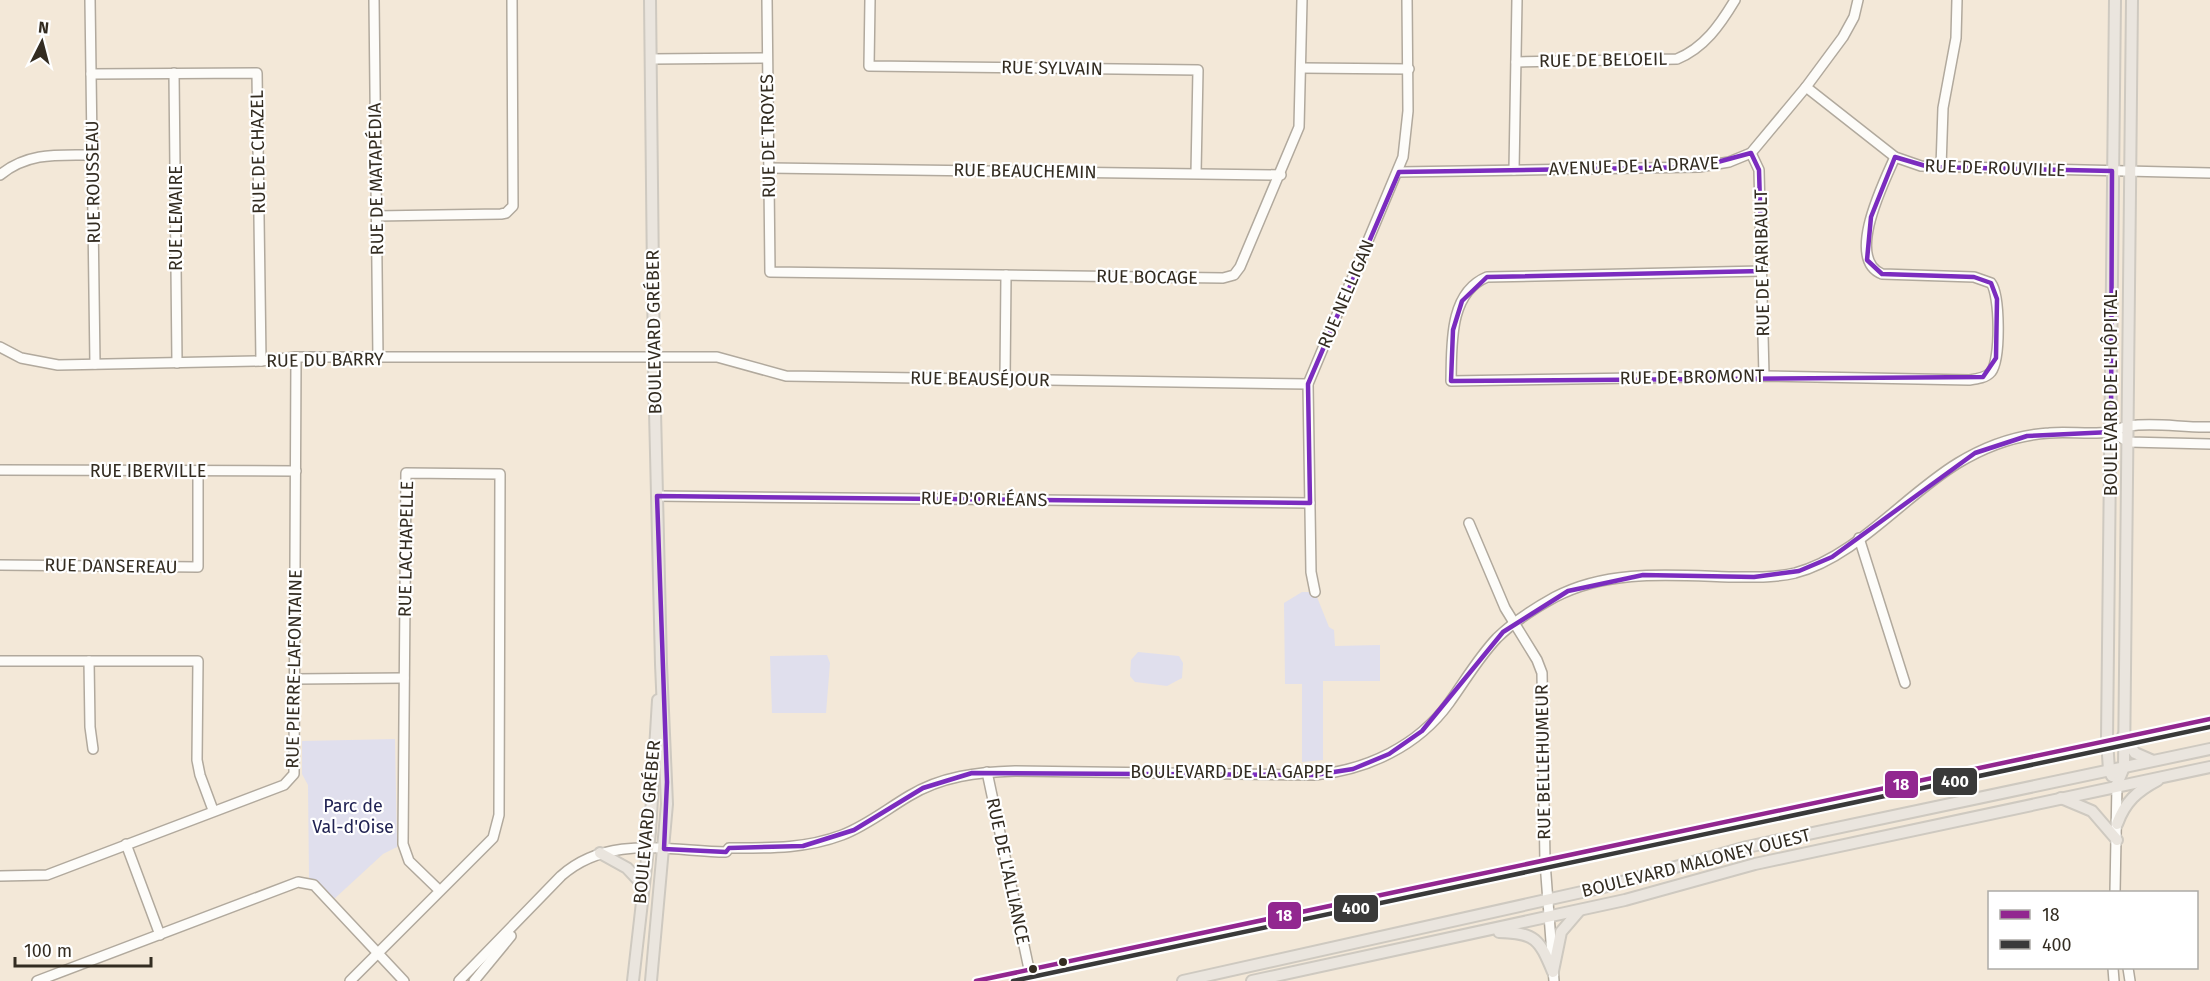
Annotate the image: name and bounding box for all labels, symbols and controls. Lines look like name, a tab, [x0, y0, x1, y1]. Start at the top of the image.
north arrow	[12, 12, 72, 72]
text: N	[37, 18, 50, 38]
street label: RUE DE BELOEIL	[1539, 48, 1667, 72]
street label: RUE SYLVAIN	[1001, 56, 1103, 80]
street label: RUE DE TROYES	[756, 74, 780, 198]
street label: RUE DE CHAZEL	[246, 90, 270, 214]
street label: RUE DE MATAPÉDIA	[363, 102, 388, 255]
street label: RUE ROUSSEAU	[81, 120, 105, 244]
street label: AVENUE DE LA DRAVE	[1548, 152, 1720, 180]
street label: RUE DE ROUVILLE	[1924, 155, 2066, 181]
street label: RUE BEAUCHEMIN	[953, 159, 1097, 183]
street label: RUE LEMAIRE	[165, 165, 187, 271]
street label: RUE DE FARIBAULT	[1750, 189, 1774, 337]
street label: RUE NELLIGAN	[1313, 236, 1379, 352]
street label: BOULEVARD GRÉBER	[641, 249, 666, 414]
street label: RUE BOCAGE	[1096, 265, 1198, 289]
street label: BOULEVARD DE L'HÔPITAL	[2100, 290, 2122, 496]
street label: RUE DU BARRY	[266, 348, 384, 372]
street label: RUE DE BROMONT	[1619, 365, 1765, 389]
street label: RUE BEAUSÉJOUR	[910, 366, 1050, 391]
street label: RUE IBERVILLE	[90, 460, 206, 482]
street label: RUE LACHAPELLE	[394, 481, 418, 617]
street label: RUE D'ORLÉANS	[920, 486, 1048, 511]
street label: RUE DANSEREAU	[44, 554, 178, 578]
street label: RUE PIERRE-LAFONTAINE	[281, 569, 307, 769]
street label: RUE BELLEHUMEUR	[1531, 684, 1555, 840]
street label: BOULEVARD GRÉBER	[628, 739, 665, 905]
street label: BOULEVARD DE LA GAPPE	[1130, 761, 1334, 783]
line badge: 400	[1932, 767, 1978, 796]
line badge: 18	[1884, 770, 1919, 799]
text: 400	[1941, 772, 1969, 791]
text: 18	[1893, 775, 1909, 794]
park label: Parc de Val-d'Oise	[312, 795, 394, 838]
street label: RUE DE L'ALLIANCE	[982, 796, 1034, 946]
street label: BOULEVARD MALONEY OUEST	[1579, 824, 1813, 902]
legend	[1988, 891, 2198, 969]
line badge: 400	[1333, 894, 1379, 923]
text: 400	[1342, 899, 1370, 918]
line badge: 18	[1267, 901, 1302, 930]
text: 18	[2042, 904, 2060, 926]
text: 18	[1276, 906, 1292, 925]
scale bar	[15, 930, 152, 968]
text: 400	[2042, 934, 2072, 956]
text: 100 m	[24, 940, 72, 962]
unlabelled marker	[1057, 956, 1069, 968]
unlabelled marker	[1027, 963, 1039, 975]

